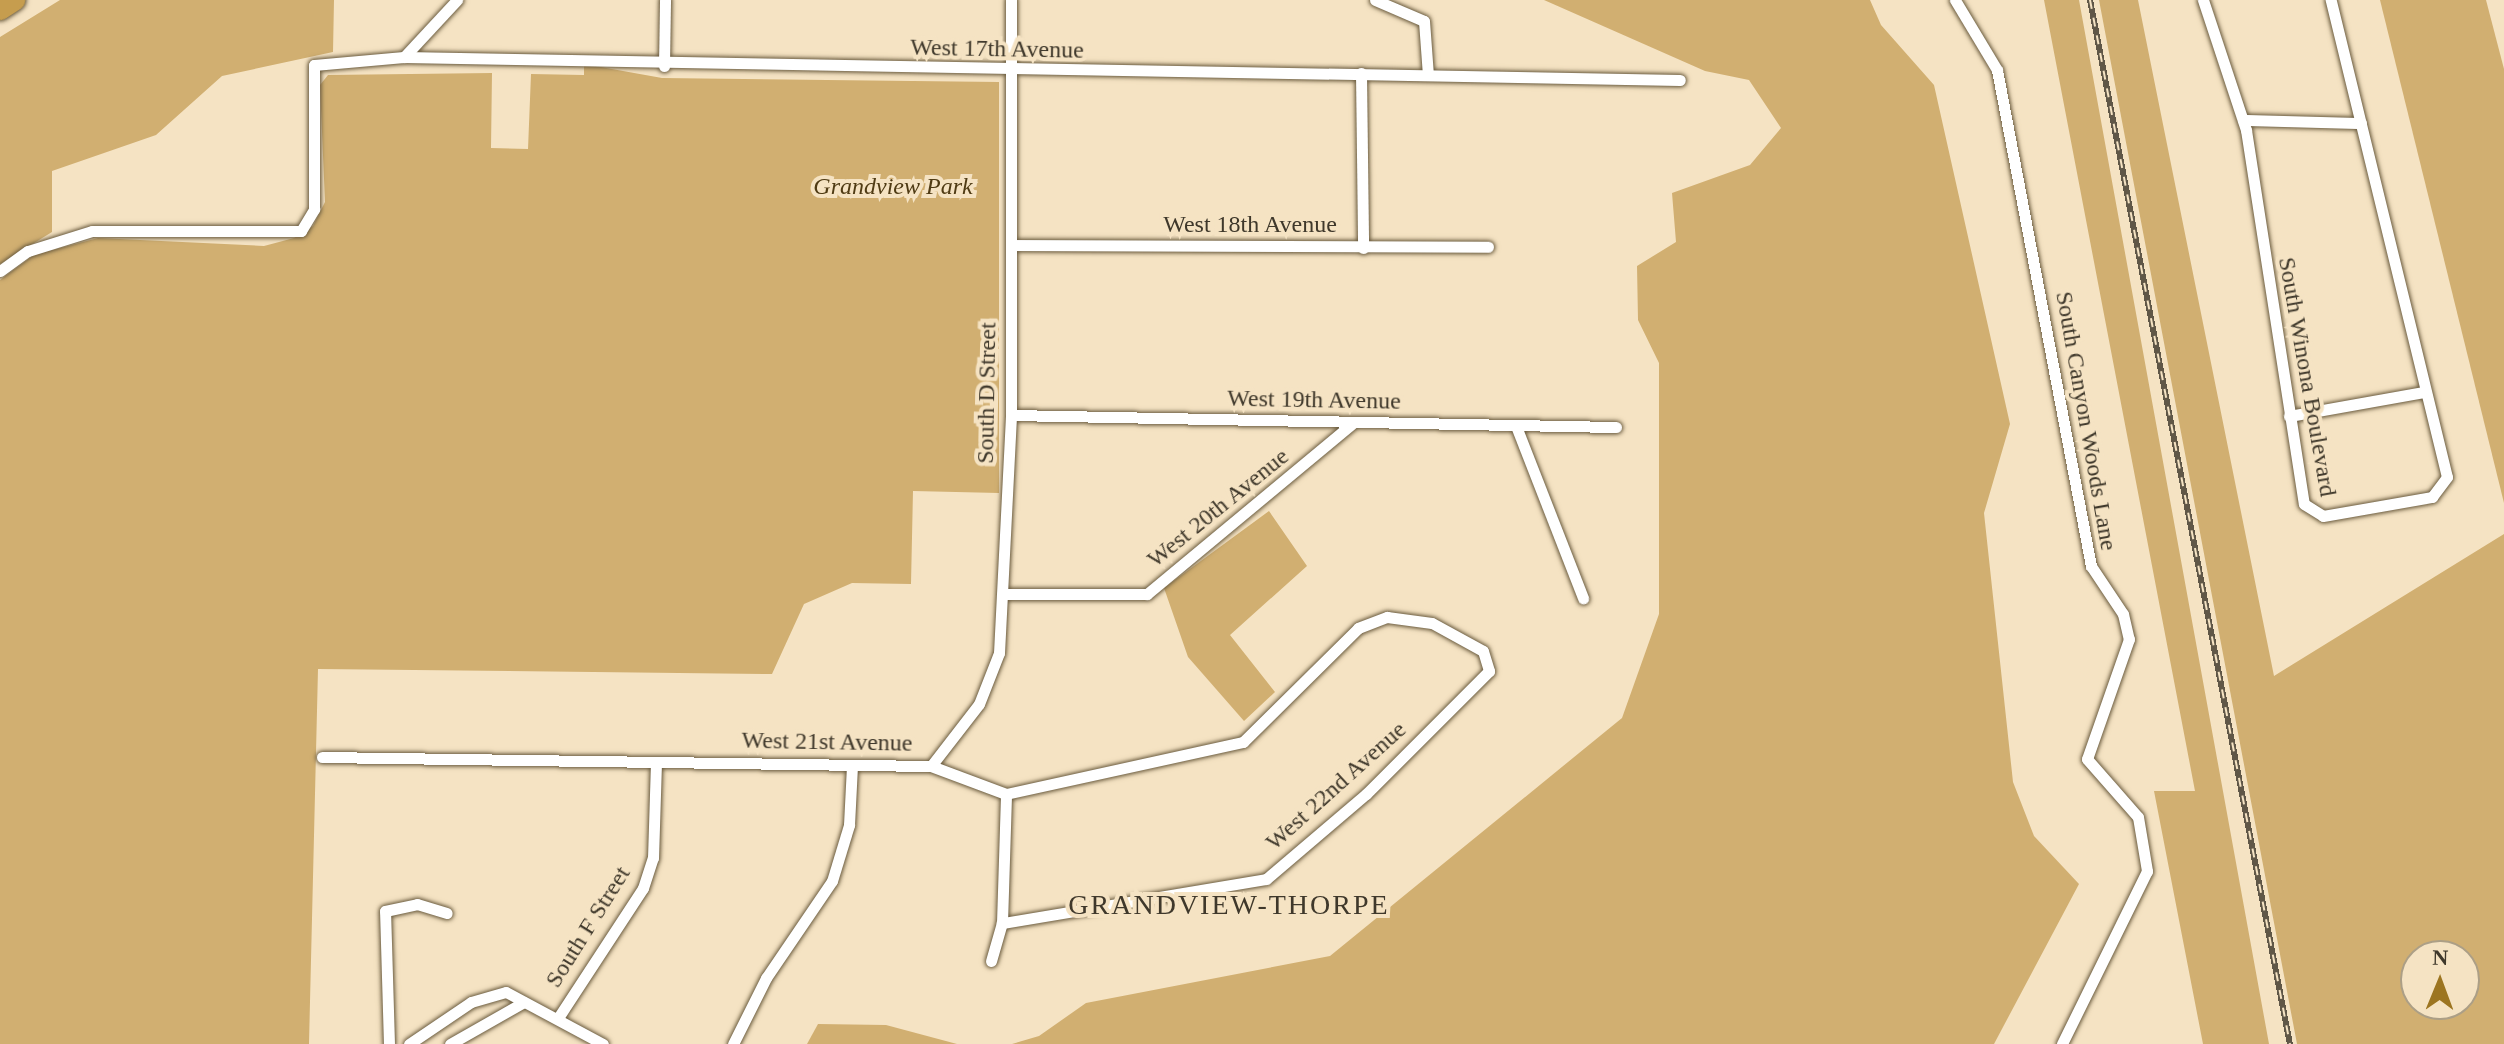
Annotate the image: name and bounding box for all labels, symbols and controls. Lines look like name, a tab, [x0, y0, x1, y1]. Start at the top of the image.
street label: West 17th Avenue	[909, 33, 1085, 65]
park label: Grandview Park	[813, 173, 973, 201]
street label: West 18th Avenue	[1163, 211, 1337, 239]
street label: South Winona Boulevard	[2272, 255, 2342, 499]
street label: South Canyon Woods Lane	[2049, 289, 2123, 553]
street label: South D Street	[971, 322, 1003, 464]
street label: West 19th Avenue	[1226, 384, 1402, 416]
street label: West 20th Avenue	[1141, 442, 1295, 574]
street label: West 22nd Avenue	[1259, 715, 1413, 857]
street label: West 21st Avenue	[741, 726, 913, 758]
street label: South F Street	[539, 861, 637, 993]
district label: GRANDVIEW-THORPE	[1068, 888, 1390, 922]
north arrow	[2400, 940, 2480, 1020]
text: N	[2432, 945, 2449, 970]

